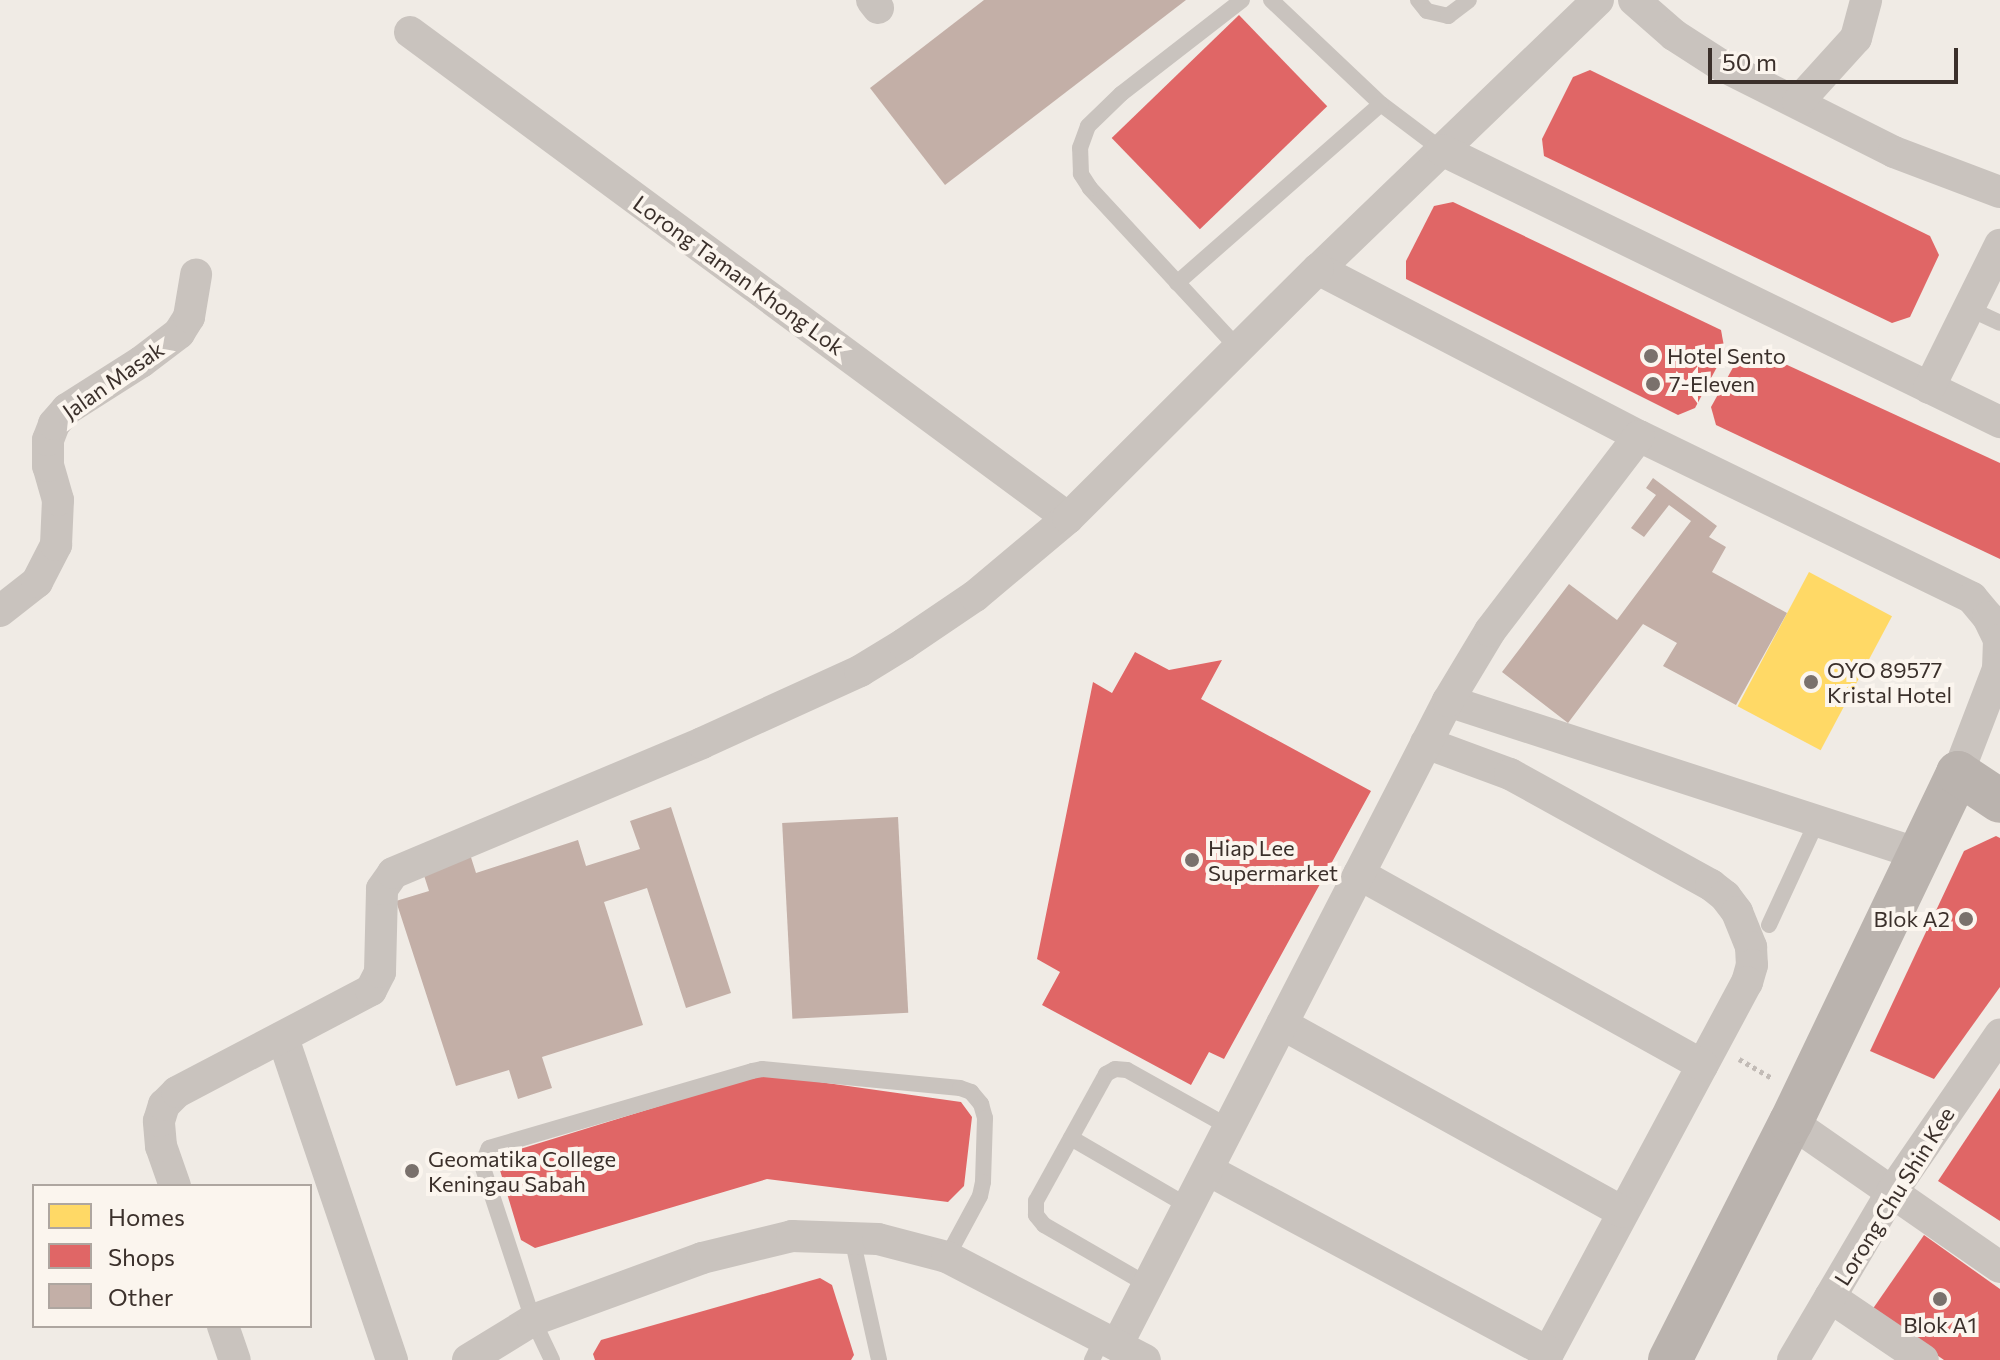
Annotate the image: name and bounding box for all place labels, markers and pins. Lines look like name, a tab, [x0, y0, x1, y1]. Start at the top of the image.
place label: Hotel Sento	[1667, 343, 1786, 369]
marker: Hotel Sento	[1642, 347, 1660, 365]
place label: 7-Eleven	[1669, 371, 1755, 397]
marker: 7-Eleven	[1644, 375, 1662, 393]
place label: OYO 89577 Kristal Hotel	[1827, 656, 1952, 708]
marker: OYO 89577 Kristal Hotel	[1802, 673, 1820, 691]
place label: Hiap Lee Supermarket	[1208, 834, 1338, 886]
marker: Hiap Lee Supermarket	[1183, 851, 1201, 869]
place label: Blok A2	[1874, 906, 1950, 932]
marker: Blok A2	[1957, 910, 1975, 928]
place label: Geomatika College Keningau Sabah	[428, 1145, 616, 1196]
marker: Geomatika College Keningau Sabah	[403, 1162, 421, 1180]
marker: Blok A1	[1931, 1290, 1949, 1308]
place label: Blok A1	[1903, 1312, 1977, 1338]

